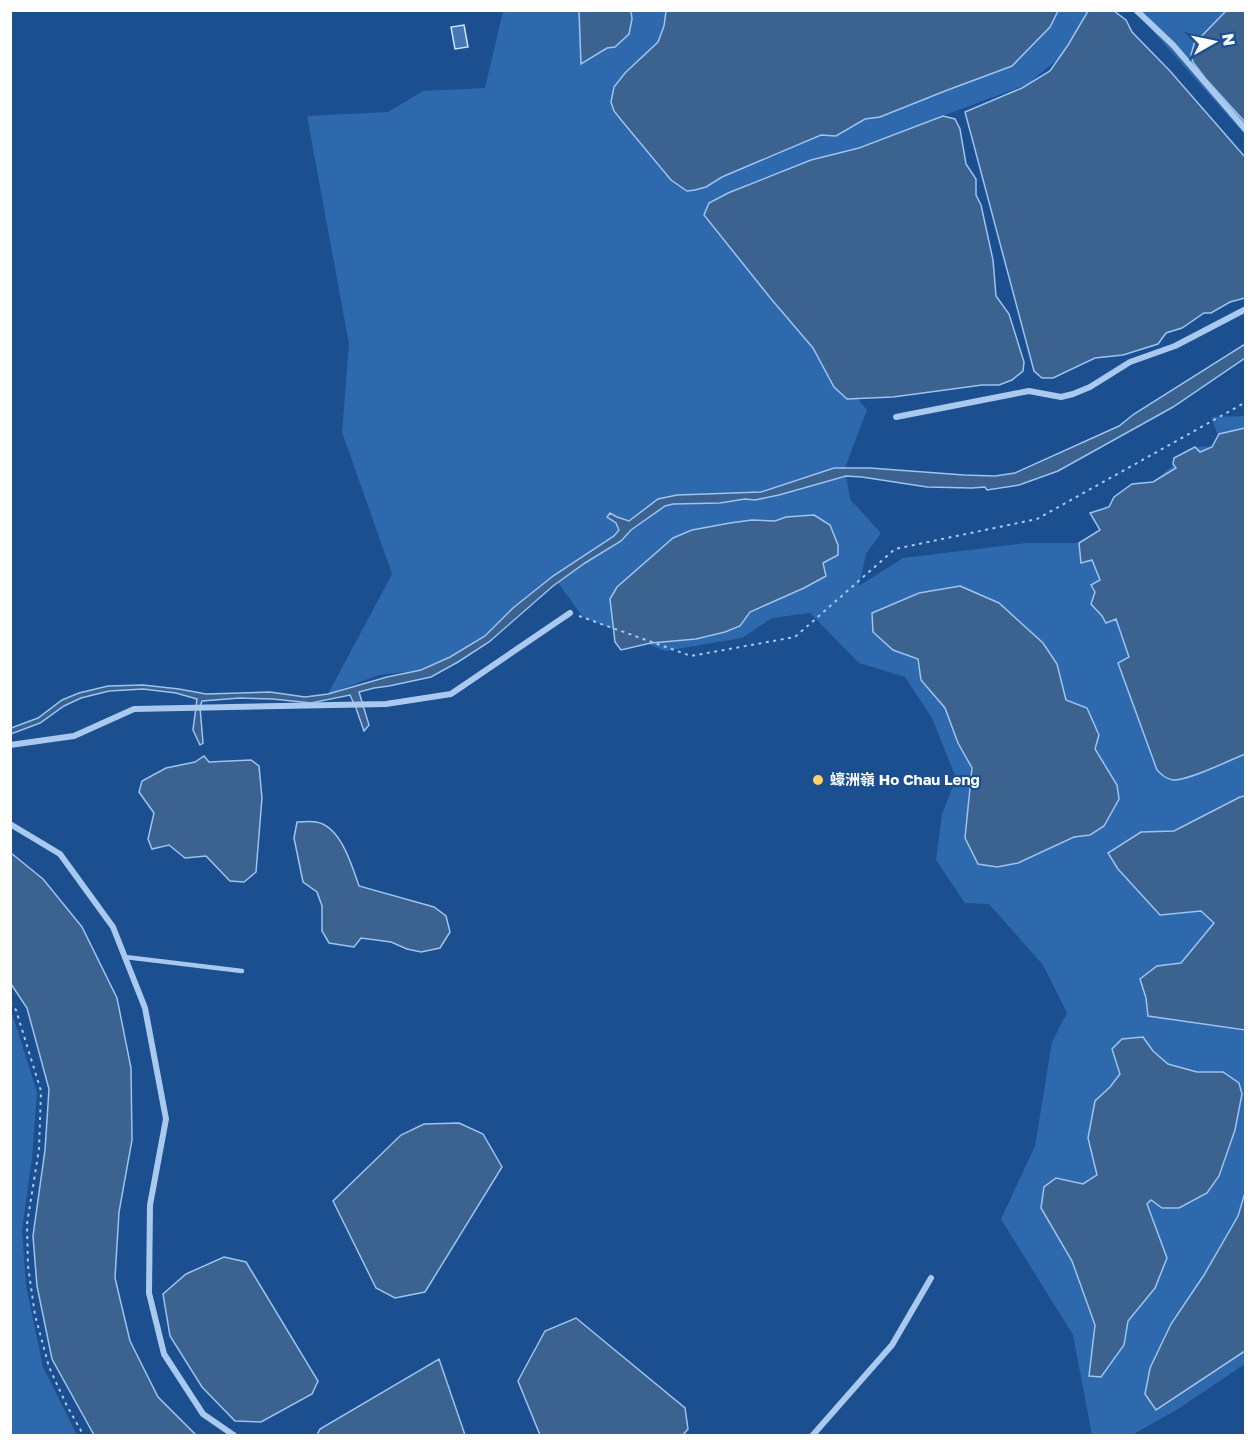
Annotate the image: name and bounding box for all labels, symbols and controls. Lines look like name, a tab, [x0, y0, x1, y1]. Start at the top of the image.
north arrow	[1184, 12, 1244, 72]
text: N	[1218, 32, 1240, 47]
place label: 蠔洲嶺 Ho Chau Leng	[830, 770, 980, 788]
marker: 蠔洲嶺 Ho Chau Leng	[811, 773, 825, 787]

